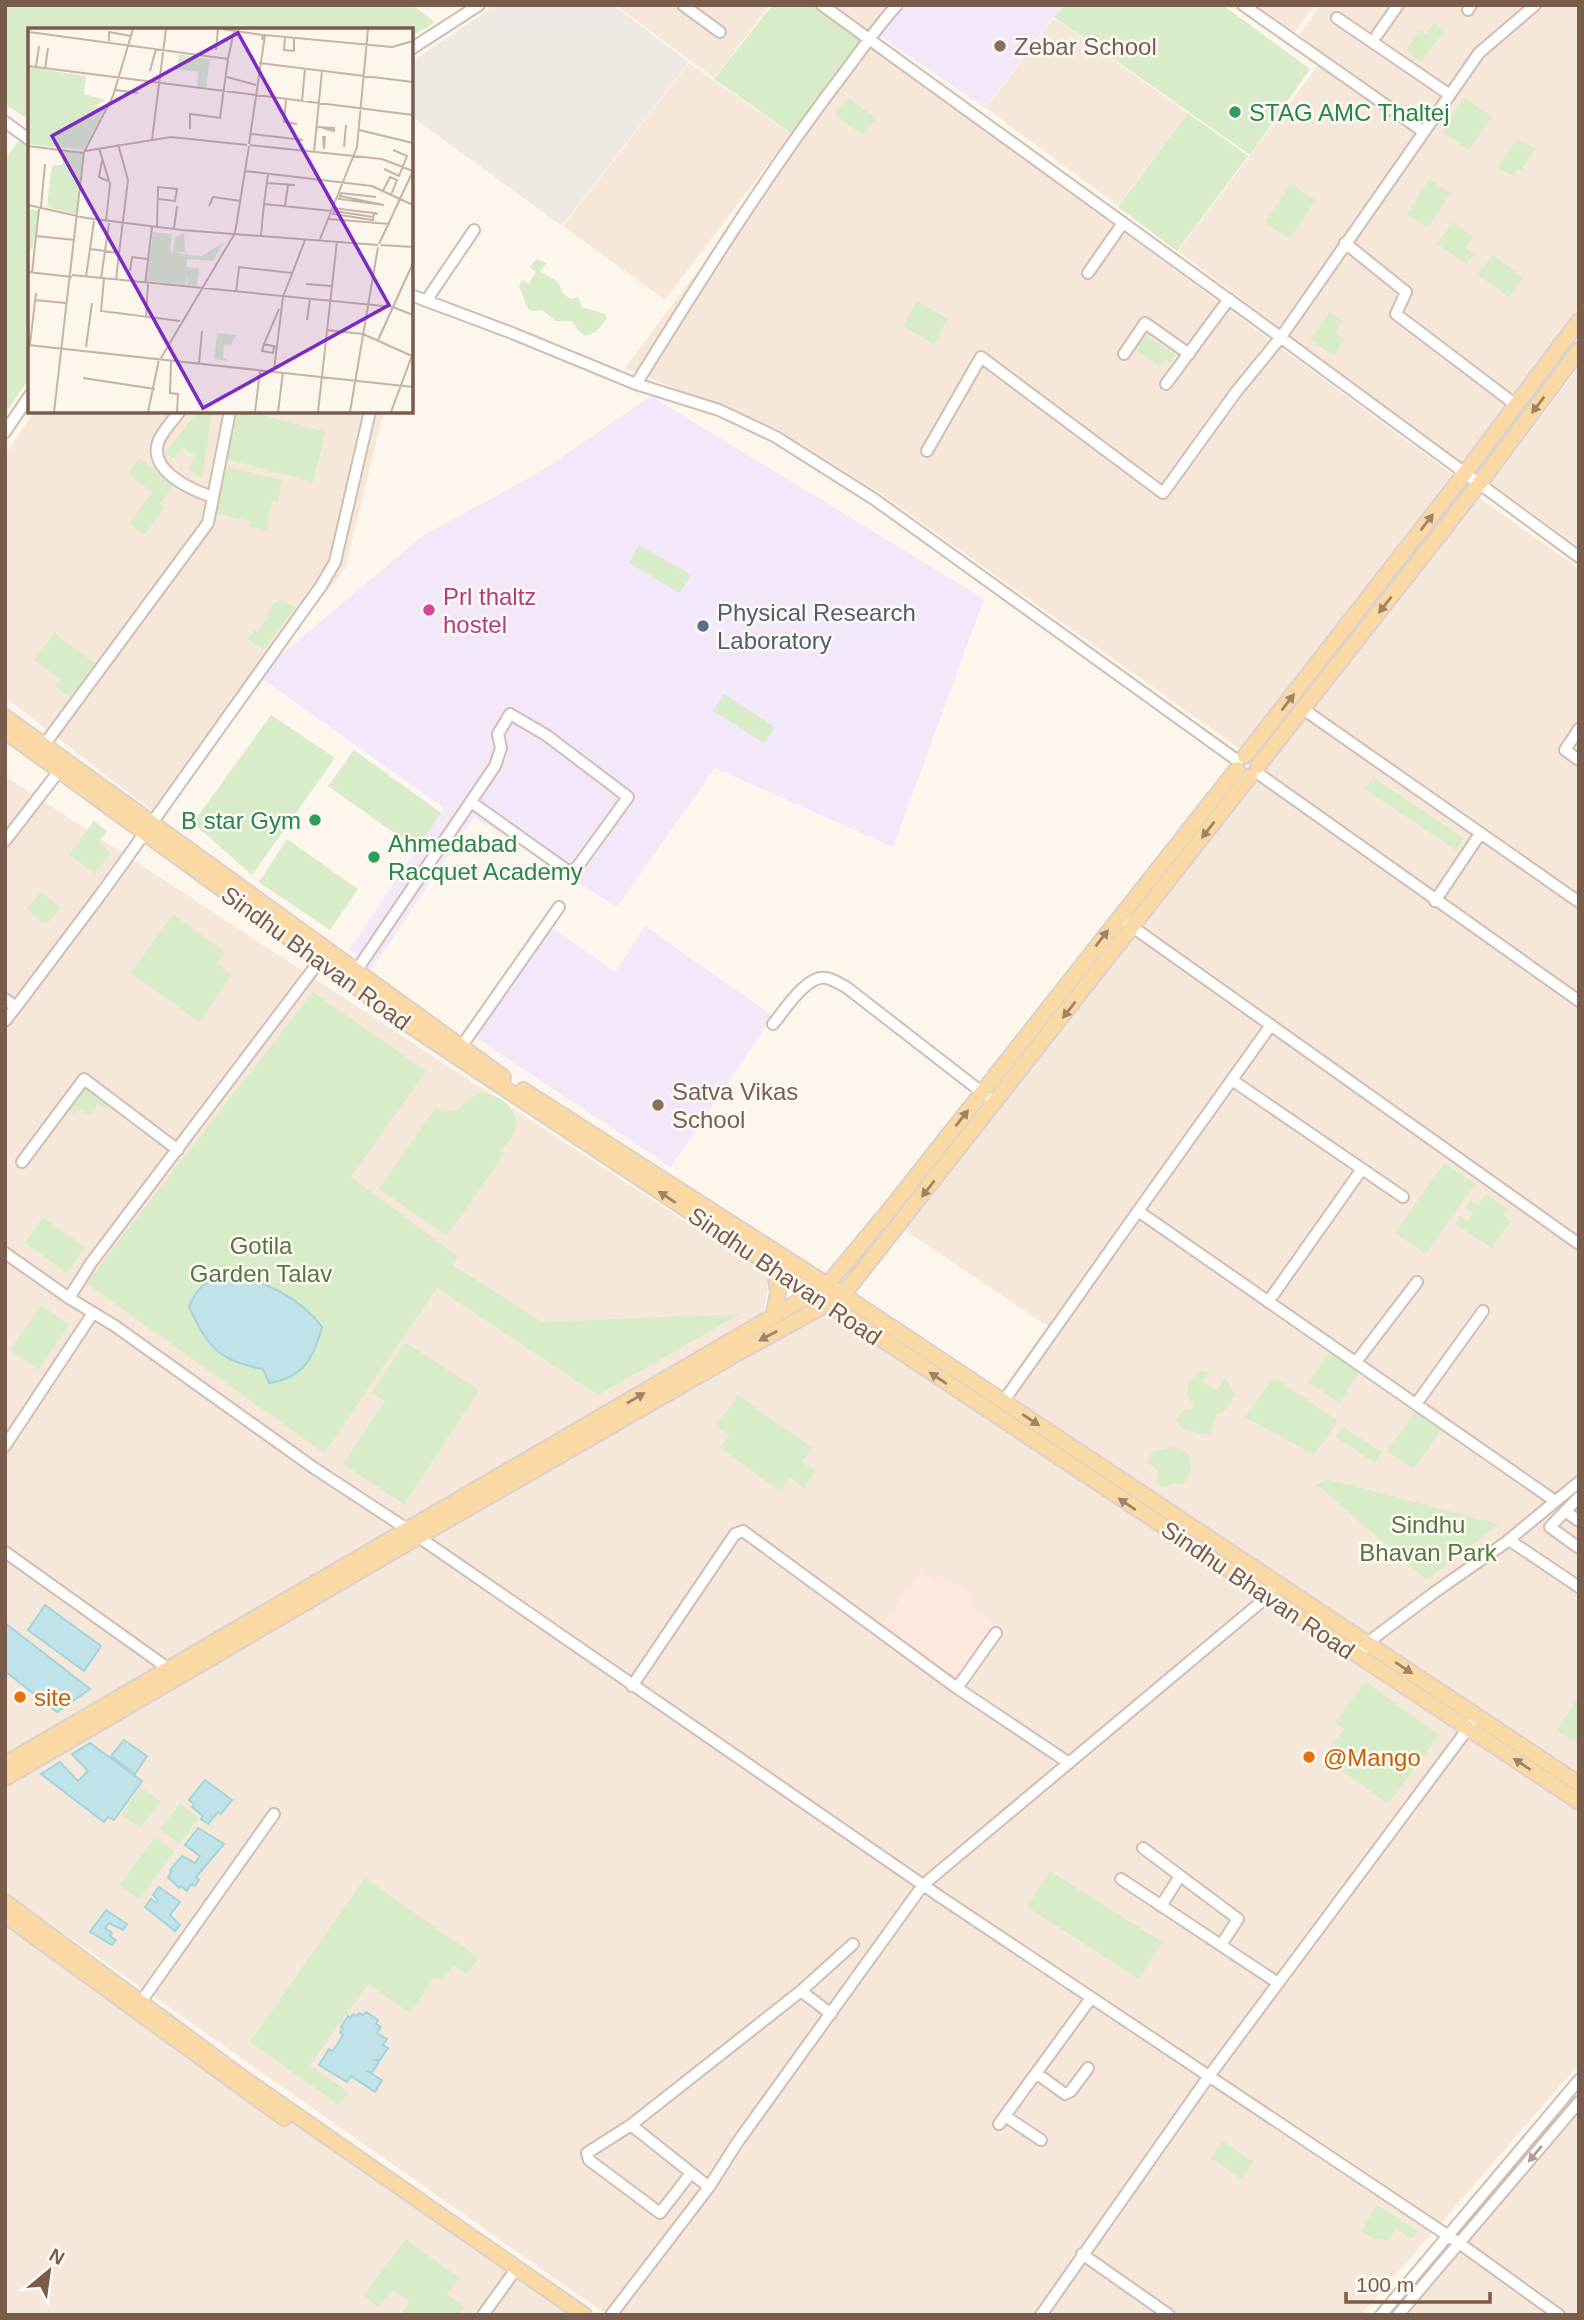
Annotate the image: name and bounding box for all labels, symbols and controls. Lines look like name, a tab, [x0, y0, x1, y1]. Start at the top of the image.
inset map	[28, 28, 413, 413]
place label: Zebar School	[1014, 33, 1157, 60]
marker: Zebar School	[992, 38, 1008, 54]
place label: STAG AMC Thaltej	[1249, 99, 1450, 126]
marker: STAG AMC Thaltej	[1227, 104, 1243, 120]
one-way arrow	[1531, 396, 1545, 414]
one-way arrow	[1419, 514, 1434, 532]
place label: Prl thaltz hostel	[443, 583, 536, 638]
one-way arrow	[1378, 596, 1392, 614]
place label: Physical Research Laboratory	[717, 599, 916, 654]
marker: Prl thaltz hostel	[421, 602, 437, 618]
marker: Physical Research Laboratory	[695, 618, 711, 634]
one-way arrow	[1280, 693, 1294, 711]
place label: B star Gym	[181, 807, 301, 834]
marker: B star Gym	[307, 812, 323, 828]
one-way arrow	[1201, 821, 1216, 839]
place label: Ahmedabad Racquet Academy	[388, 830, 583, 885]
marker: Ahmedabad Racquet Academy	[366, 849, 382, 865]
street label: Sindhu Bhavan Road	[216, 880, 416, 1036]
one-way arrow	[1095, 930, 1110, 948]
one-way arrow	[1061, 1000, 1076, 1018]
place label: Satva Vikas School	[672, 1078, 798, 1133]
marker: Satva Vikas School	[650, 1097, 666, 1113]
one-way arrow	[955, 1109, 970, 1127]
one-way arrow	[921, 1180, 936, 1197]
one-way arrow	[658, 1190, 676, 1204]
street label: Sindhu Bhavan Road	[683, 1201, 887, 1351]
park label: Gotila Garden Talav	[190, 1232, 332, 1287]
one-way arrow	[757, 1330, 777, 1342]
one-way arrow	[928, 1371, 948, 1384]
one-way arrow	[627, 1391, 646, 1404]
one-way arrow	[1021, 1414, 1041, 1427]
one-way arrow	[1118, 1497, 1137, 1510]
park label: Sindhu Bhavan Park	[1359, 1511, 1498, 1566]
street label: Sindhu Bhavan Road	[1156, 1515, 1360, 1665]
one-way arrow	[1395, 1662, 1414, 1675]
place label: site	[34, 1684, 71, 1711]
marker: site	[12, 1689, 28, 1705]
place label: @Mango	[1323, 1744, 1421, 1771]
marker: @Mango	[1301, 1749, 1317, 1765]
one-way arrow	[1513, 1757, 1531, 1771]
one-way arrow	[1528, 2145, 1543, 2162]
north arrow	[14, 2236, 84, 2306]
text: N	[46, 2244, 68, 2269]
scale bar	[1346, 2260, 1490, 2304]
text: 100 m	[1356, 2273, 1414, 2296]

